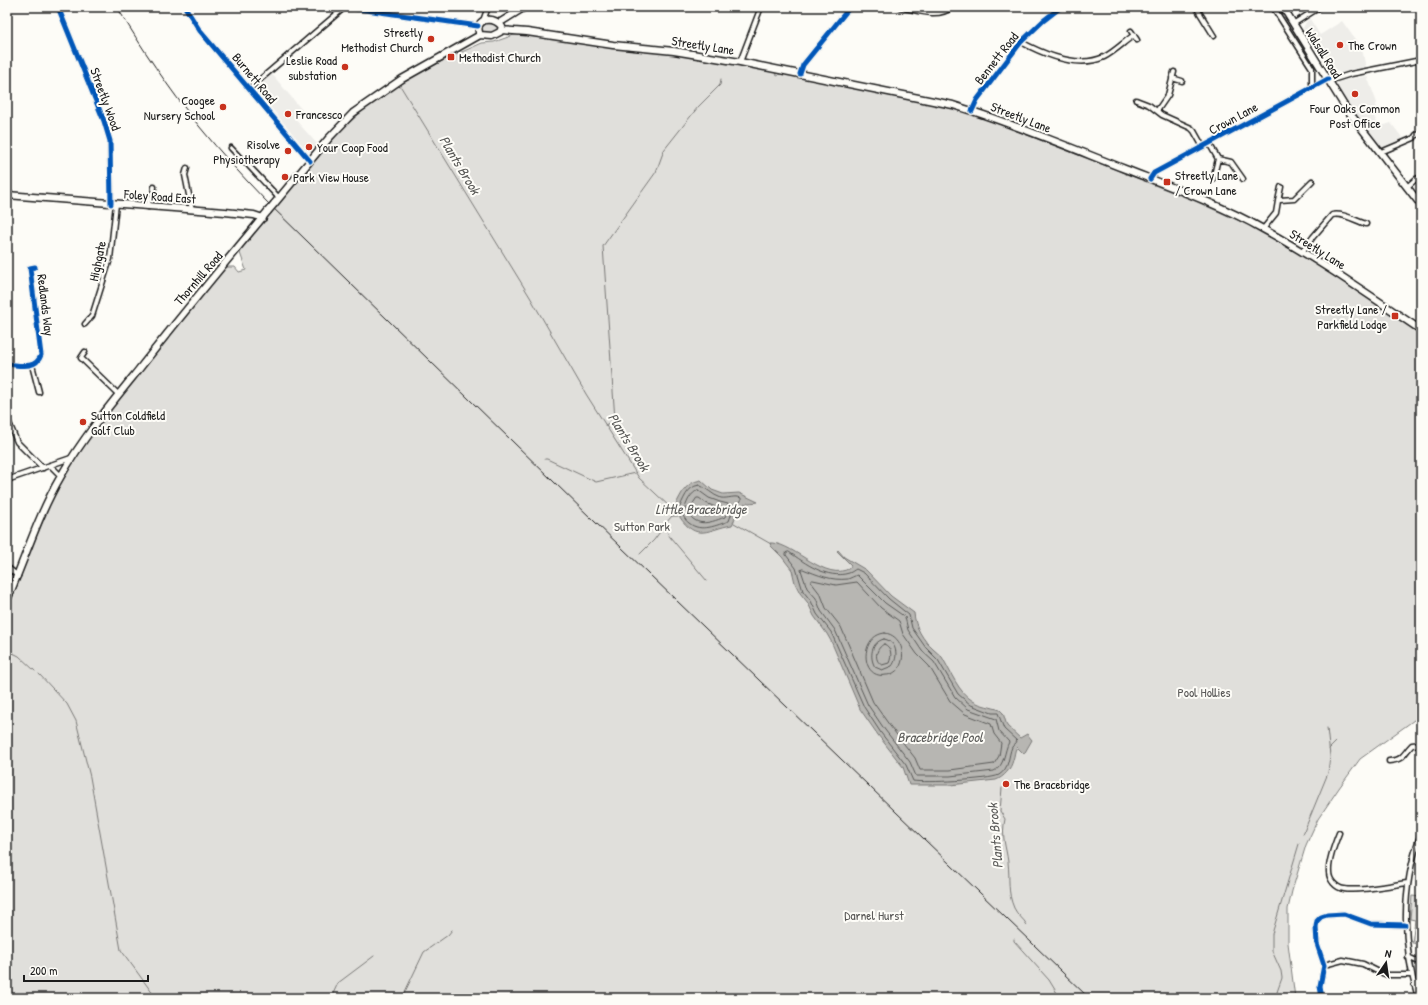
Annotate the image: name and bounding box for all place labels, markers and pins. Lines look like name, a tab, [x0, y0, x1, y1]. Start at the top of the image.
place label: Streetly Methodist Church	[341, 23, 424, 56]
marker: Streetly Methodist Church	[426, 34, 436, 44]
place label: The Crown	[1348, 36, 1397, 54]
marker: The Crown	[1335, 40, 1345, 50]
place label: Methodist Church	[459, 48, 541, 66]
place label: Leslie Road substation	[286, 51, 337, 84]
marker: Methodist Church	[446, 52, 456, 62]
marker: Leslie Road substation	[340, 62, 350, 72]
marker: Four Oaks Common Post Office	[1350, 89, 1360, 99]
place label: Coogee Nursery School	[144, 91, 216, 124]
place label: Four Oaks Common Post Office	[1309, 99, 1400, 132]
marker: Coogee Nursery School	[218, 102, 228, 112]
place label: Francesco	[295, 105, 342, 123]
marker: Francesco	[283, 109, 293, 119]
place label: Risolve Physiotherapy	[213, 135, 280, 168]
place label: Your Coop Food	[317, 138, 388, 156]
marker: Your Coop Food	[304, 142, 314, 152]
marker: Risolve Physiotherapy	[283, 146, 293, 156]
place label: Streetly Lane / Crown Lane	[1175, 166, 1238, 199]
place label: Park View House	[293, 168, 369, 186]
marker: Park View House	[280, 172, 290, 182]
marker: Streetly Lane / Crown Lane	[1162, 177, 1172, 187]
place label: Streetly Lane / Parkfield Lodge	[1315, 300, 1387, 333]
marker: Streetly Lane / Parkfield Lodge	[1390, 311, 1400, 321]
place label: Sutton Coldfield Golf Club	[91, 406, 165, 439]
marker: Sutton Coldfield Golf Club	[78, 417, 88, 427]
place label: The Bracebridge	[1014, 775, 1090, 793]
marker: The Bracebridge	[1001, 779, 1011, 789]

